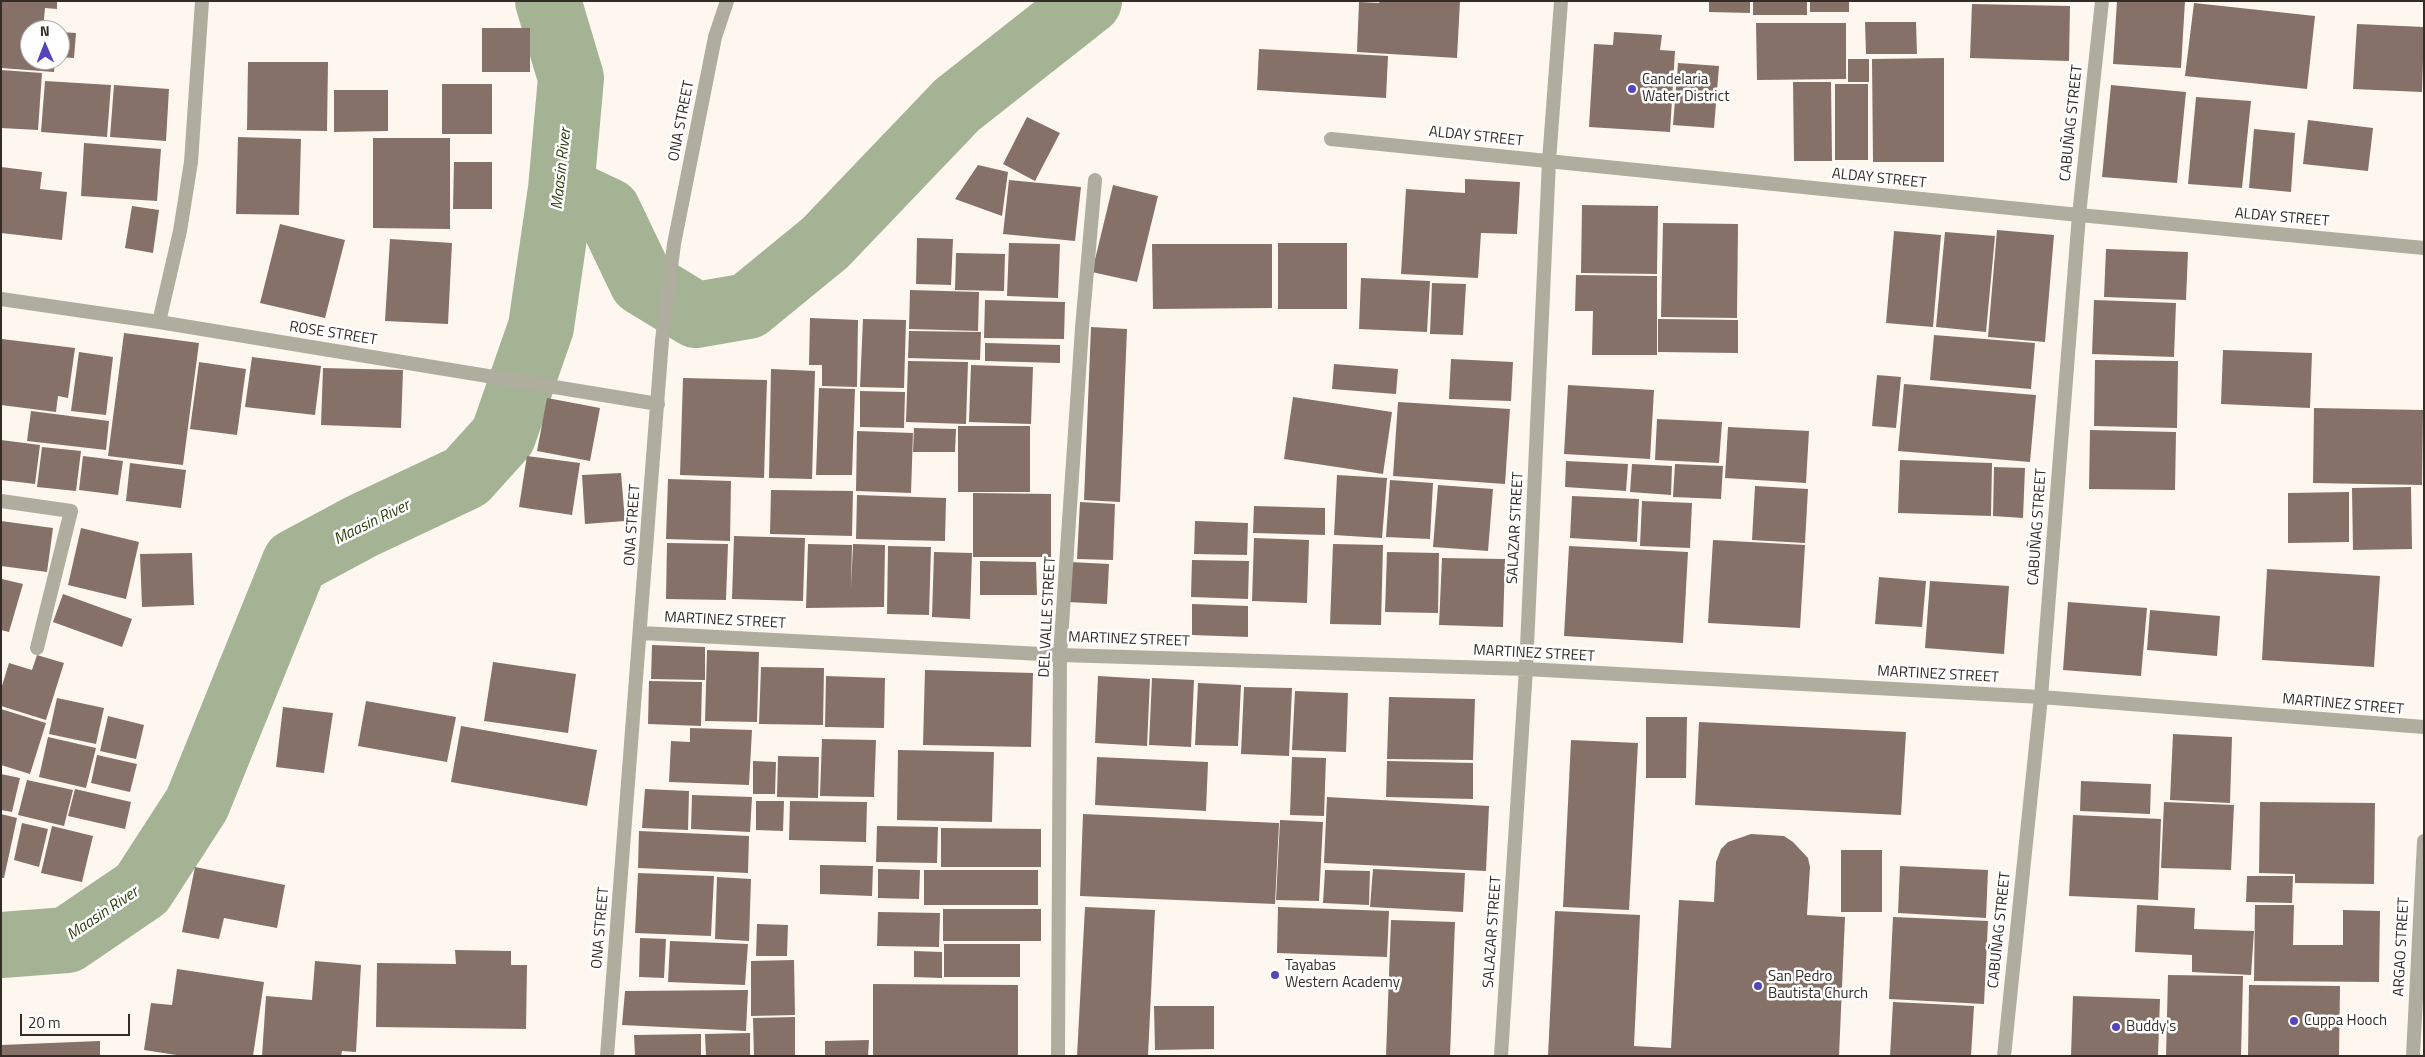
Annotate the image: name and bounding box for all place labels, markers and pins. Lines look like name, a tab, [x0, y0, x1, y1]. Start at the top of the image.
place label: Candelaria Water District	[1642, 71, 1729, 106]
marker: Candelaria Water District	[1626, 83, 1638, 95]
place label: Tayabas Western Academy	[1285, 957, 1400, 992]
place label: San Pedro Bautista Church	[1768, 968, 1868, 1003]
marker: Tayabas Western Academy	[1269, 969, 1281, 981]
marker: San Pedro Bautista Church	[1752, 980, 1764, 992]
place label: Cuppa Hooch	[2304, 1012, 2387, 1030]
marker: Cuppa Hooch	[2288, 1015, 2300, 1027]
place label: Buddy's	[2126, 1018, 2176, 1036]
marker: Buddy's	[2110, 1021, 2122, 1033]

